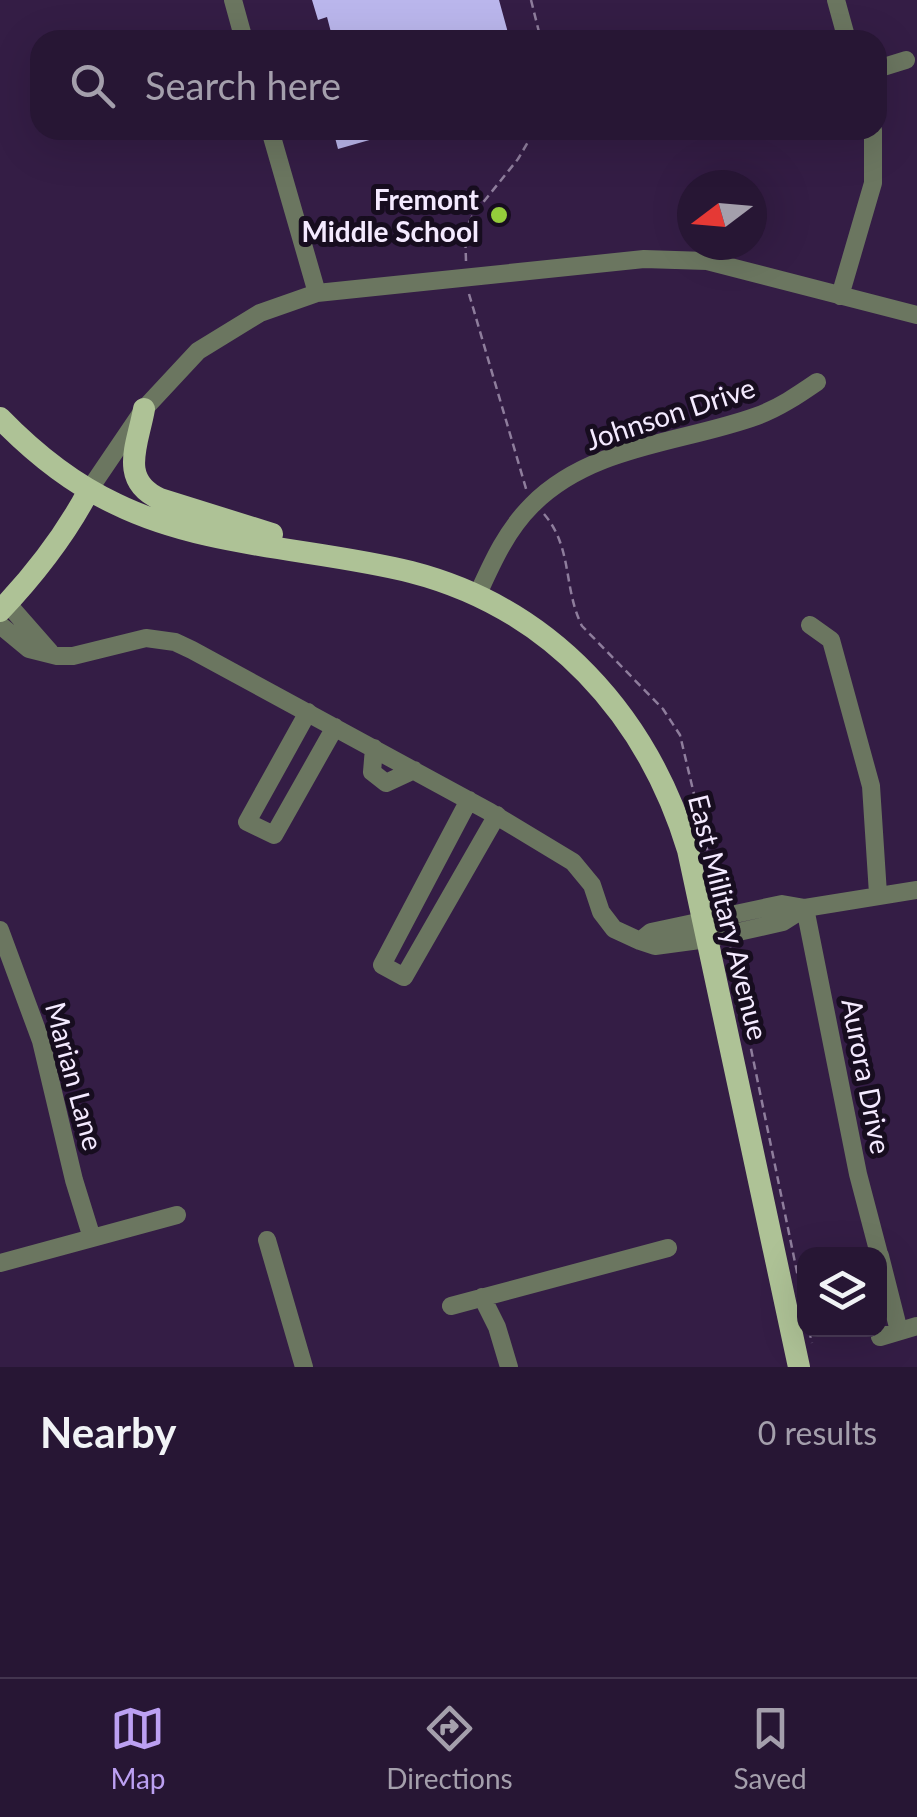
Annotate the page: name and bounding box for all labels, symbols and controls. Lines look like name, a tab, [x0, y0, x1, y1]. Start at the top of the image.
search box	[30, 30, 887, 140]
icon: search	[65, 58, 120, 113]
text: Search here	[145, 62, 341, 108]
north arrow	[677, 170, 767, 260]
place label: Fremont Middle School	[301, 182, 480, 248]
marker: Fremont Middle School	[488, 204, 510, 226]
street label: Johnson Drive	[581, 370, 759, 456]
street label: East Military Avenue	[682, 791, 776, 1043]
street label: Aurora Drive	[835, 995, 899, 1157]
street label: Marian Lane	[39, 998, 111, 1154]
map controls	[797, 1247, 887, 1337]
button: layers	[797, 1247, 887, 1337]
text: Nearby	[40, 1407, 177, 1457]
text: 0 results	[758, 1413, 877, 1452]
tab: Map	[110, 1701, 166, 1795]
tab: Directions	[386, 1701, 513, 1795]
tab: Saved	[733, 1701, 807, 1795]

